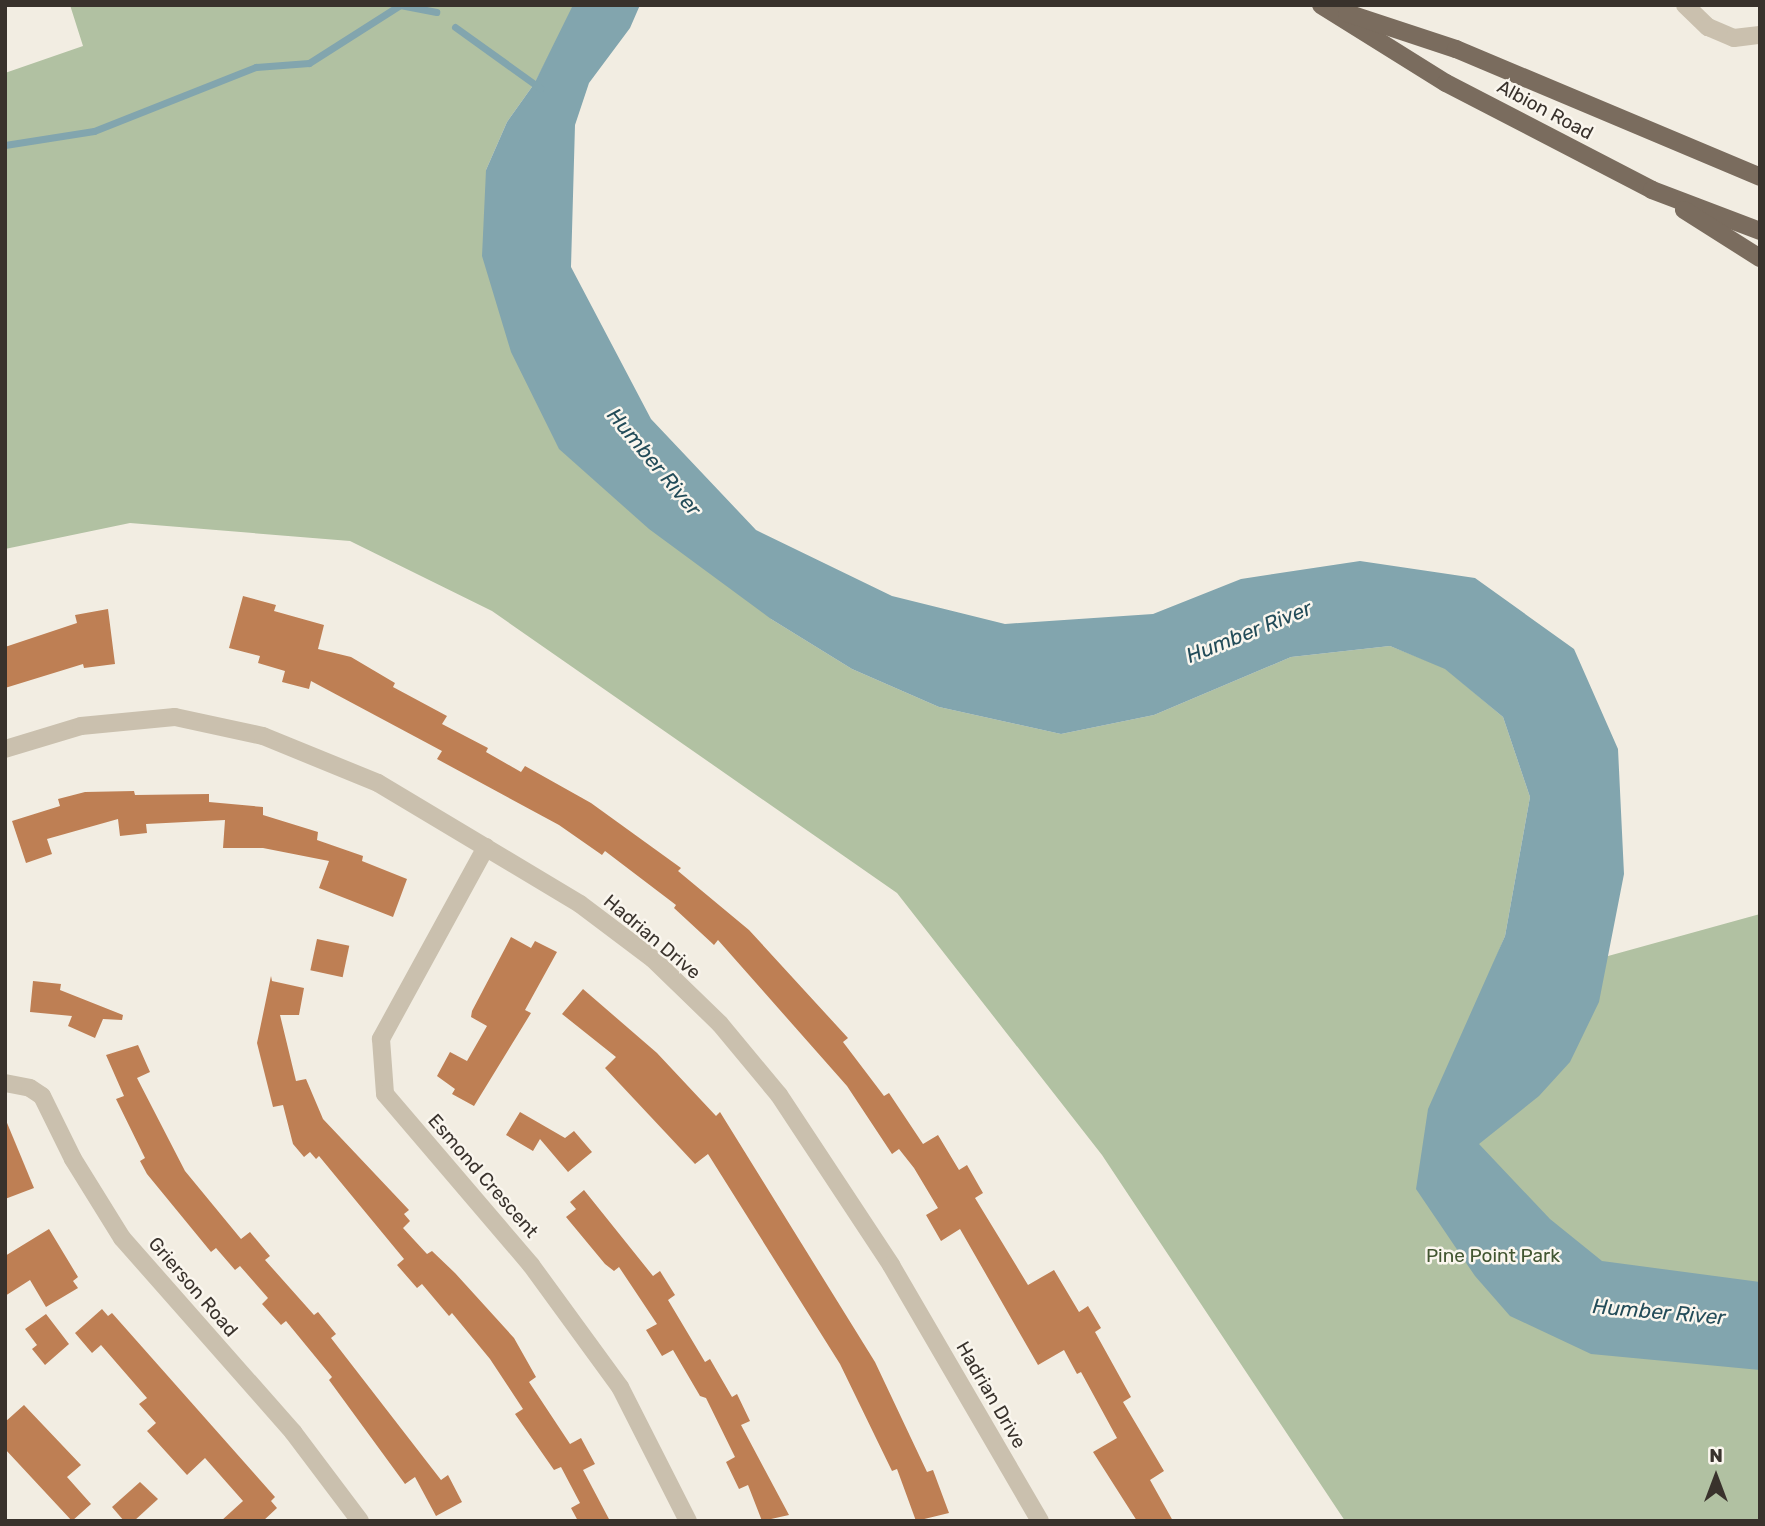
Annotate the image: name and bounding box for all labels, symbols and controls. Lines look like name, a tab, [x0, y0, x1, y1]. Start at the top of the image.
street label: Albion Road	[1493, 75, 1597, 145]
water label: Humber River	[601, 403, 707, 521]
water label: Humber River	[1182, 595, 1316, 669]
street label: Hadrian Drive	[599, 890, 705, 984]
street label: Esmond Crescent	[423, 1109, 543, 1243]
street label: Grierson Road	[144, 1233, 242, 1341]
park label: Pine Point Park	[1426, 1245, 1560, 1267]
water label: Humber River	[1591, 1294, 1727, 1330]
street label: Hadrian Drive	[951, 1338, 1031, 1452]
north arrow	[1681, 1442, 1751, 1512]
text: N	[1709, 1444, 1723, 1467]

